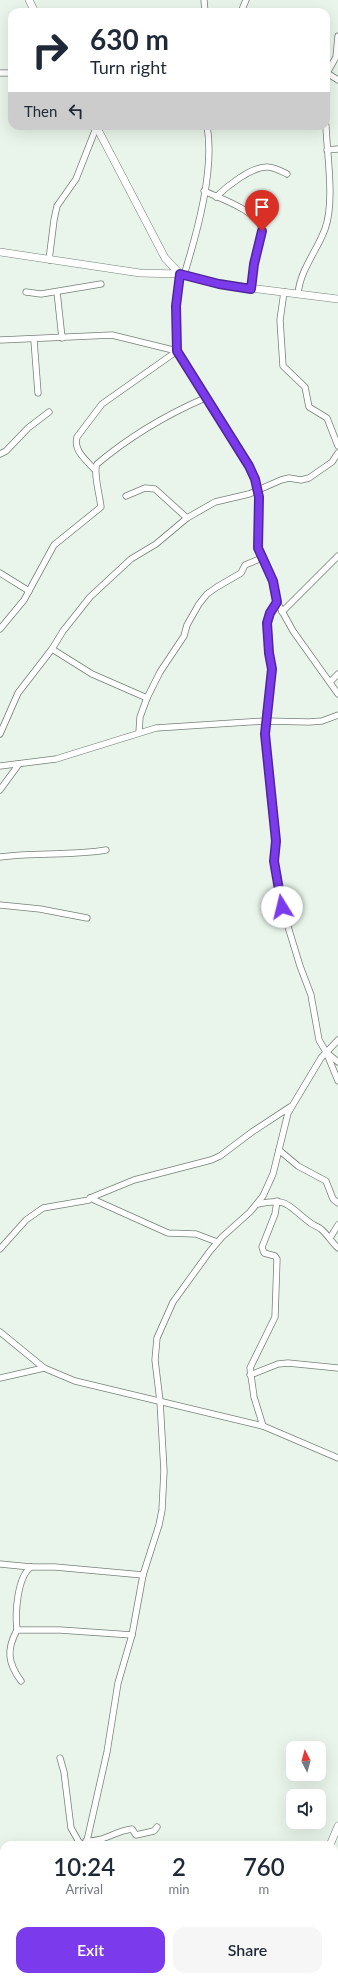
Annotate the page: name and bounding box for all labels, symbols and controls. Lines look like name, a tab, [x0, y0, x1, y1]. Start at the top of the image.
text: 630 m	[90, 22, 169, 56]
icon: right	[24, 24, 76, 76]
text: Turn right	[90, 56, 167, 78]
icon: left	[65, 100, 87, 122]
text: Then	[24, 102, 57, 120]
pin	[245, 190, 279, 231]
icon: arrive	[251, 196, 273, 218]
position arrow	[261, 886, 303, 928]
north arrow	[286, 1741, 326, 1781]
map controls	[286, 1741, 326, 1829]
button: sound	[286, 1789, 326, 1829]
text: 10:24	[53, 1852, 115, 1881]
text: 2	[172, 1852, 186, 1881]
text: 760	[243, 1852, 285, 1881]
text: Arrival	[66, 1881, 103, 1897]
text: min	[168, 1881, 190, 1897]
text: m	[258, 1881, 269, 1897]
button: Exit	[16, 1927, 165, 1973]
button: Share	[173, 1927, 322, 1973]

